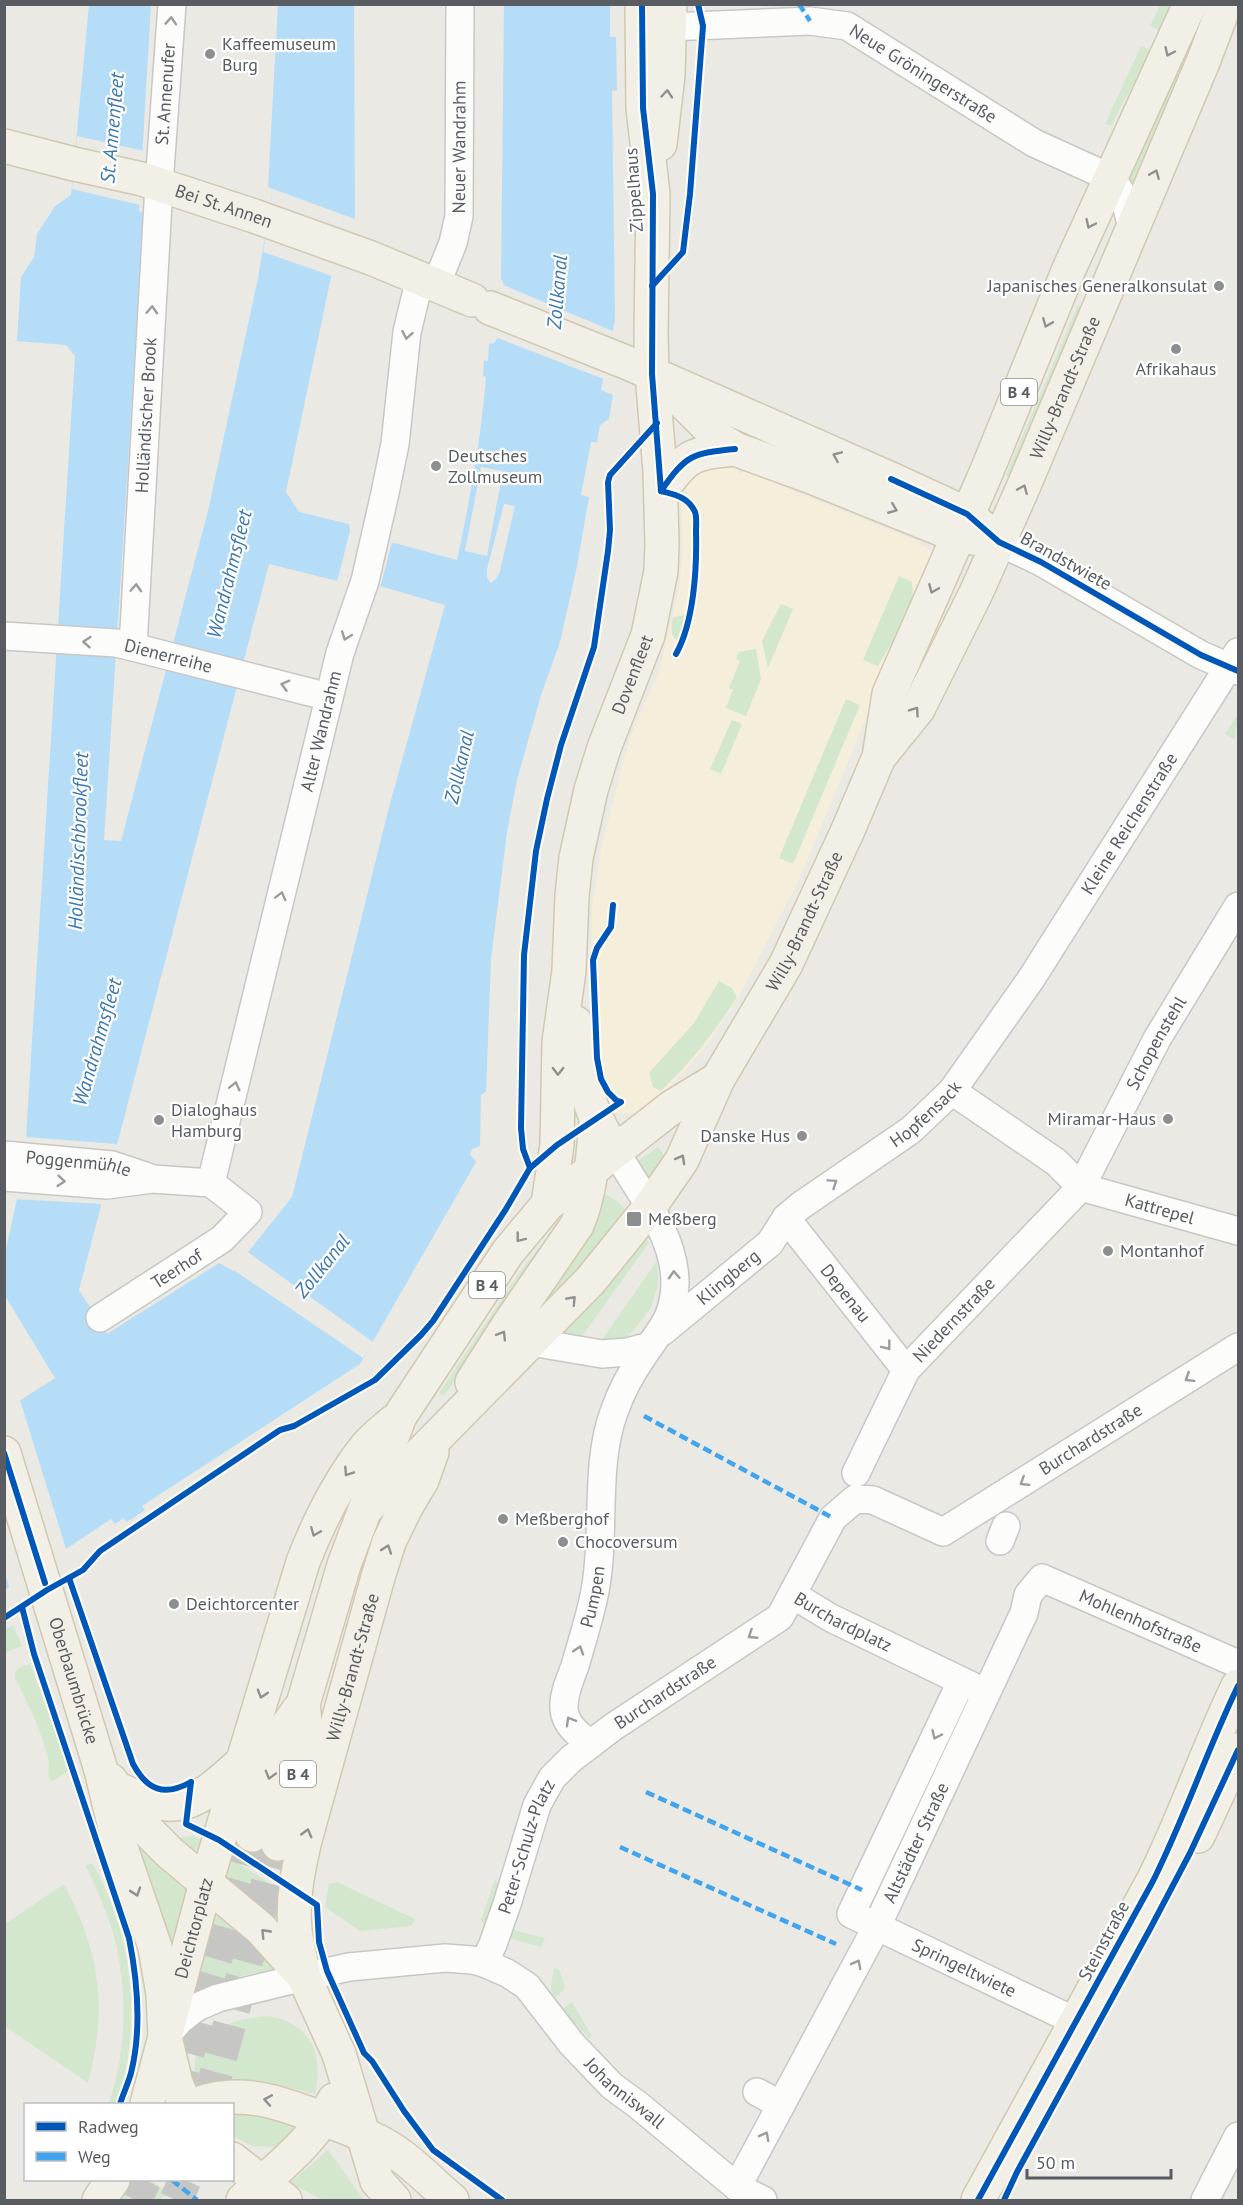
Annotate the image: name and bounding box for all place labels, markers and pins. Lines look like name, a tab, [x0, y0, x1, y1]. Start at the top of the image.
place label: Kaffeemuseum Burg	[222, 32, 336, 76]
marker: Kaffeemuseum Burg	[203, 47, 217, 61]
place label: Japanisches Generalkonsulat	[987, 274, 1207, 297]
marker: Japanisches Generalkonsulat	[1212, 279, 1226, 293]
marker: Afrikahaus	[1169, 342, 1183, 356]
place label: Afrikahaus	[1136, 357, 1216, 380]
place label: Deutsches Zollmuseum	[448, 444, 542, 488]
marker: Deutsches Zollmuseum	[429, 459, 443, 473]
place label: Dialoghaus Hamburg	[171, 1098, 257, 1142]
place label: Miramar-Haus	[1047, 1107, 1156, 1130]
marker: Miramar-Haus	[1161, 1112, 1175, 1126]
marker: Dialoghaus Hamburg	[152, 1113, 166, 1127]
place label: Danske Hus	[700, 1124, 790, 1147]
marker: Danske Hus	[795, 1129, 809, 1143]
place label: Meßberg	[648, 1207, 717, 1230]
marker: Meßberg	[625, 1210, 643, 1228]
place label: Montanhof	[1120, 1239, 1205, 1262]
marker: Montanhof	[1101, 1244, 1115, 1258]
place label: Meßberghof	[515, 1507, 610, 1530]
marker: Meßberghof	[496, 1512, 510, 1526]
place label: Chocoversum	[575, 1530, 678, 1553]
marker: Chocoversum	[556, 1535, 570, 1549]
place label: Deichtorcenter	[186, 1592, 299, 1615]
marker: Deichtorcenter	[167, 1597, 181, 1611]

